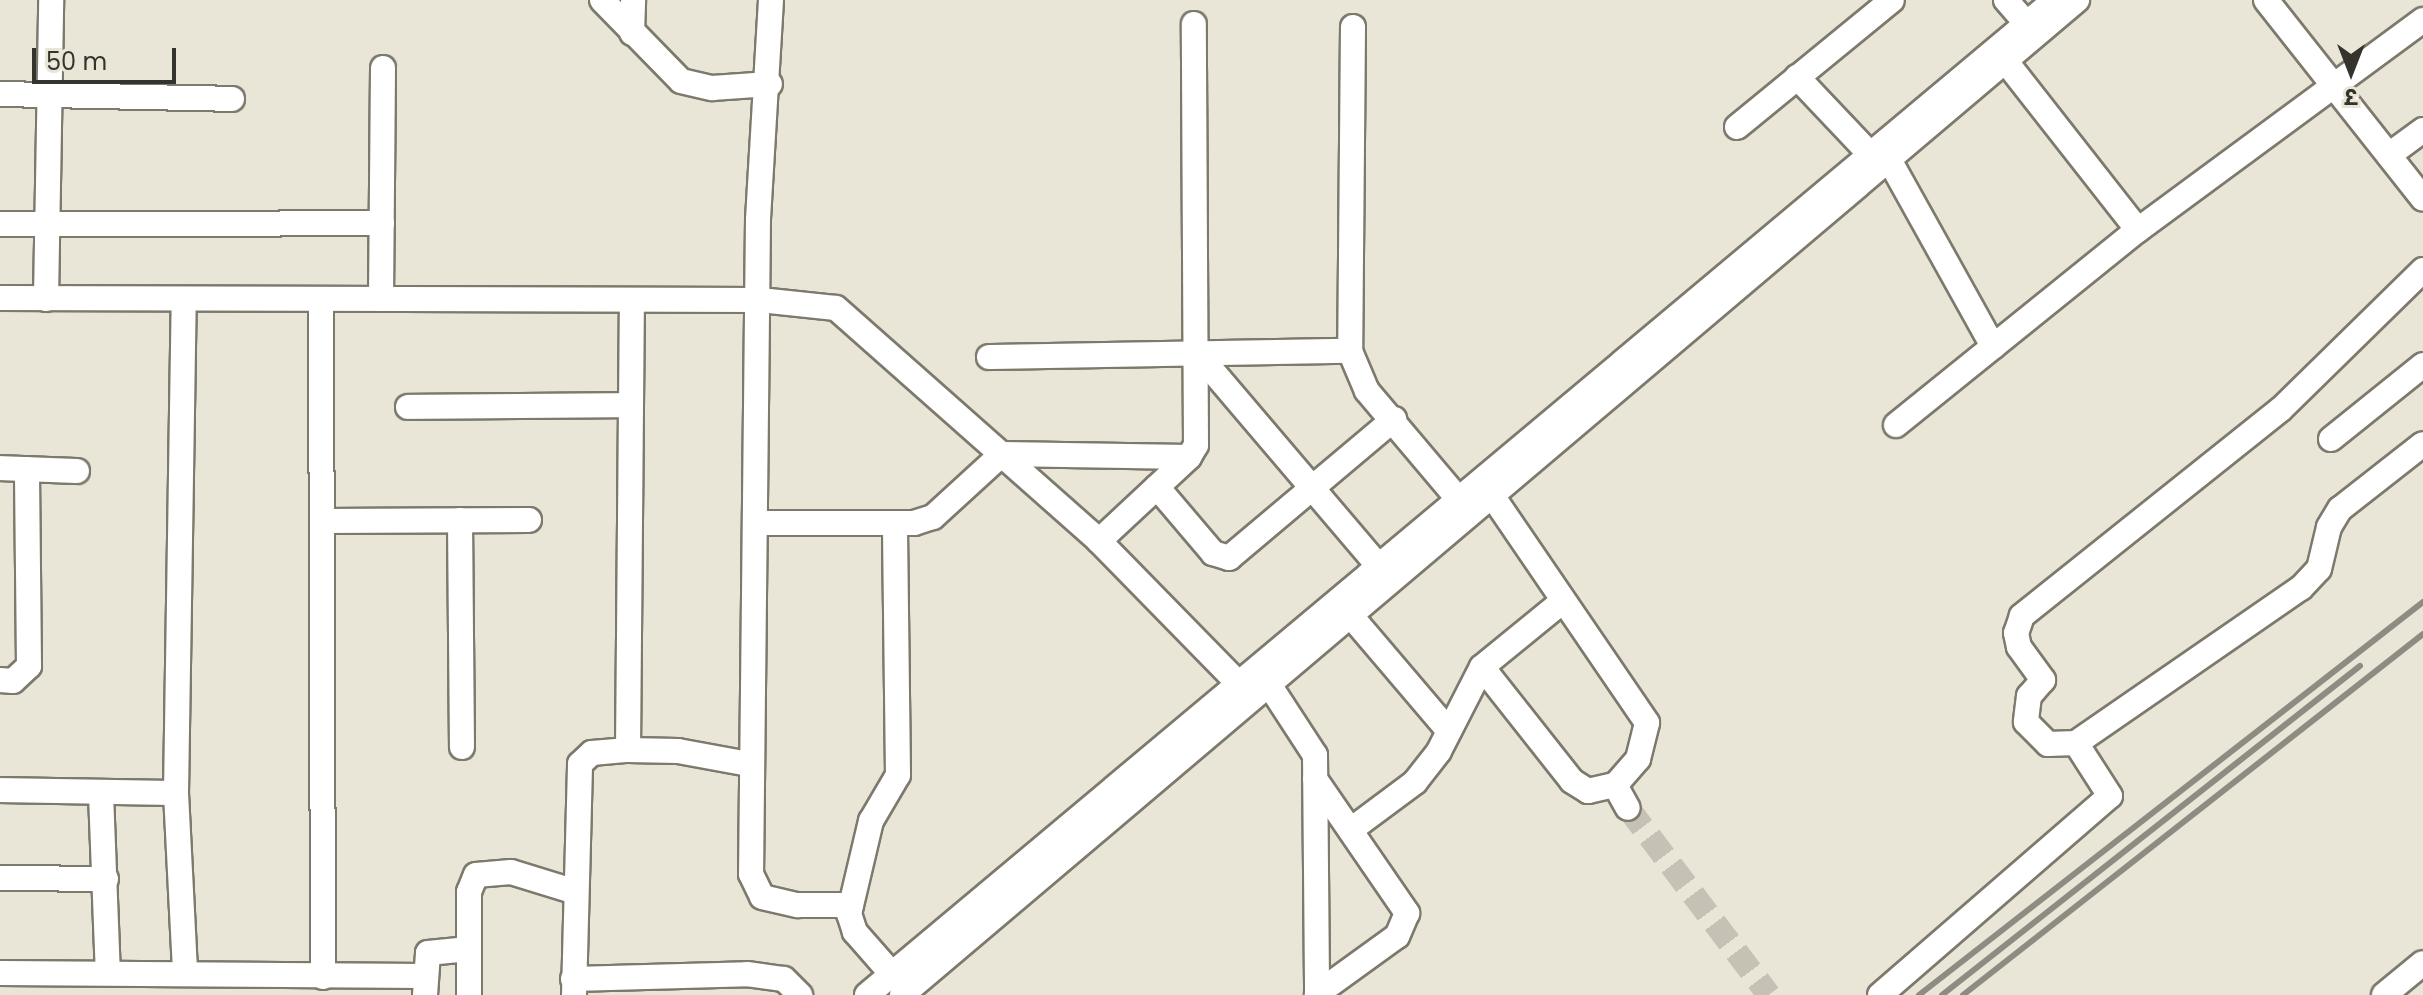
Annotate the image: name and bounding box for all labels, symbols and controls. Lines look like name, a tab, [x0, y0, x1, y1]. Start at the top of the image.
scale bar	[36, 32, 180, 82]
north arrow	[2311, 32, 2391, 112]
text: 50 m	[46, 45, 107, 78]
text: उ	[2345, 81, 2357, 112]

